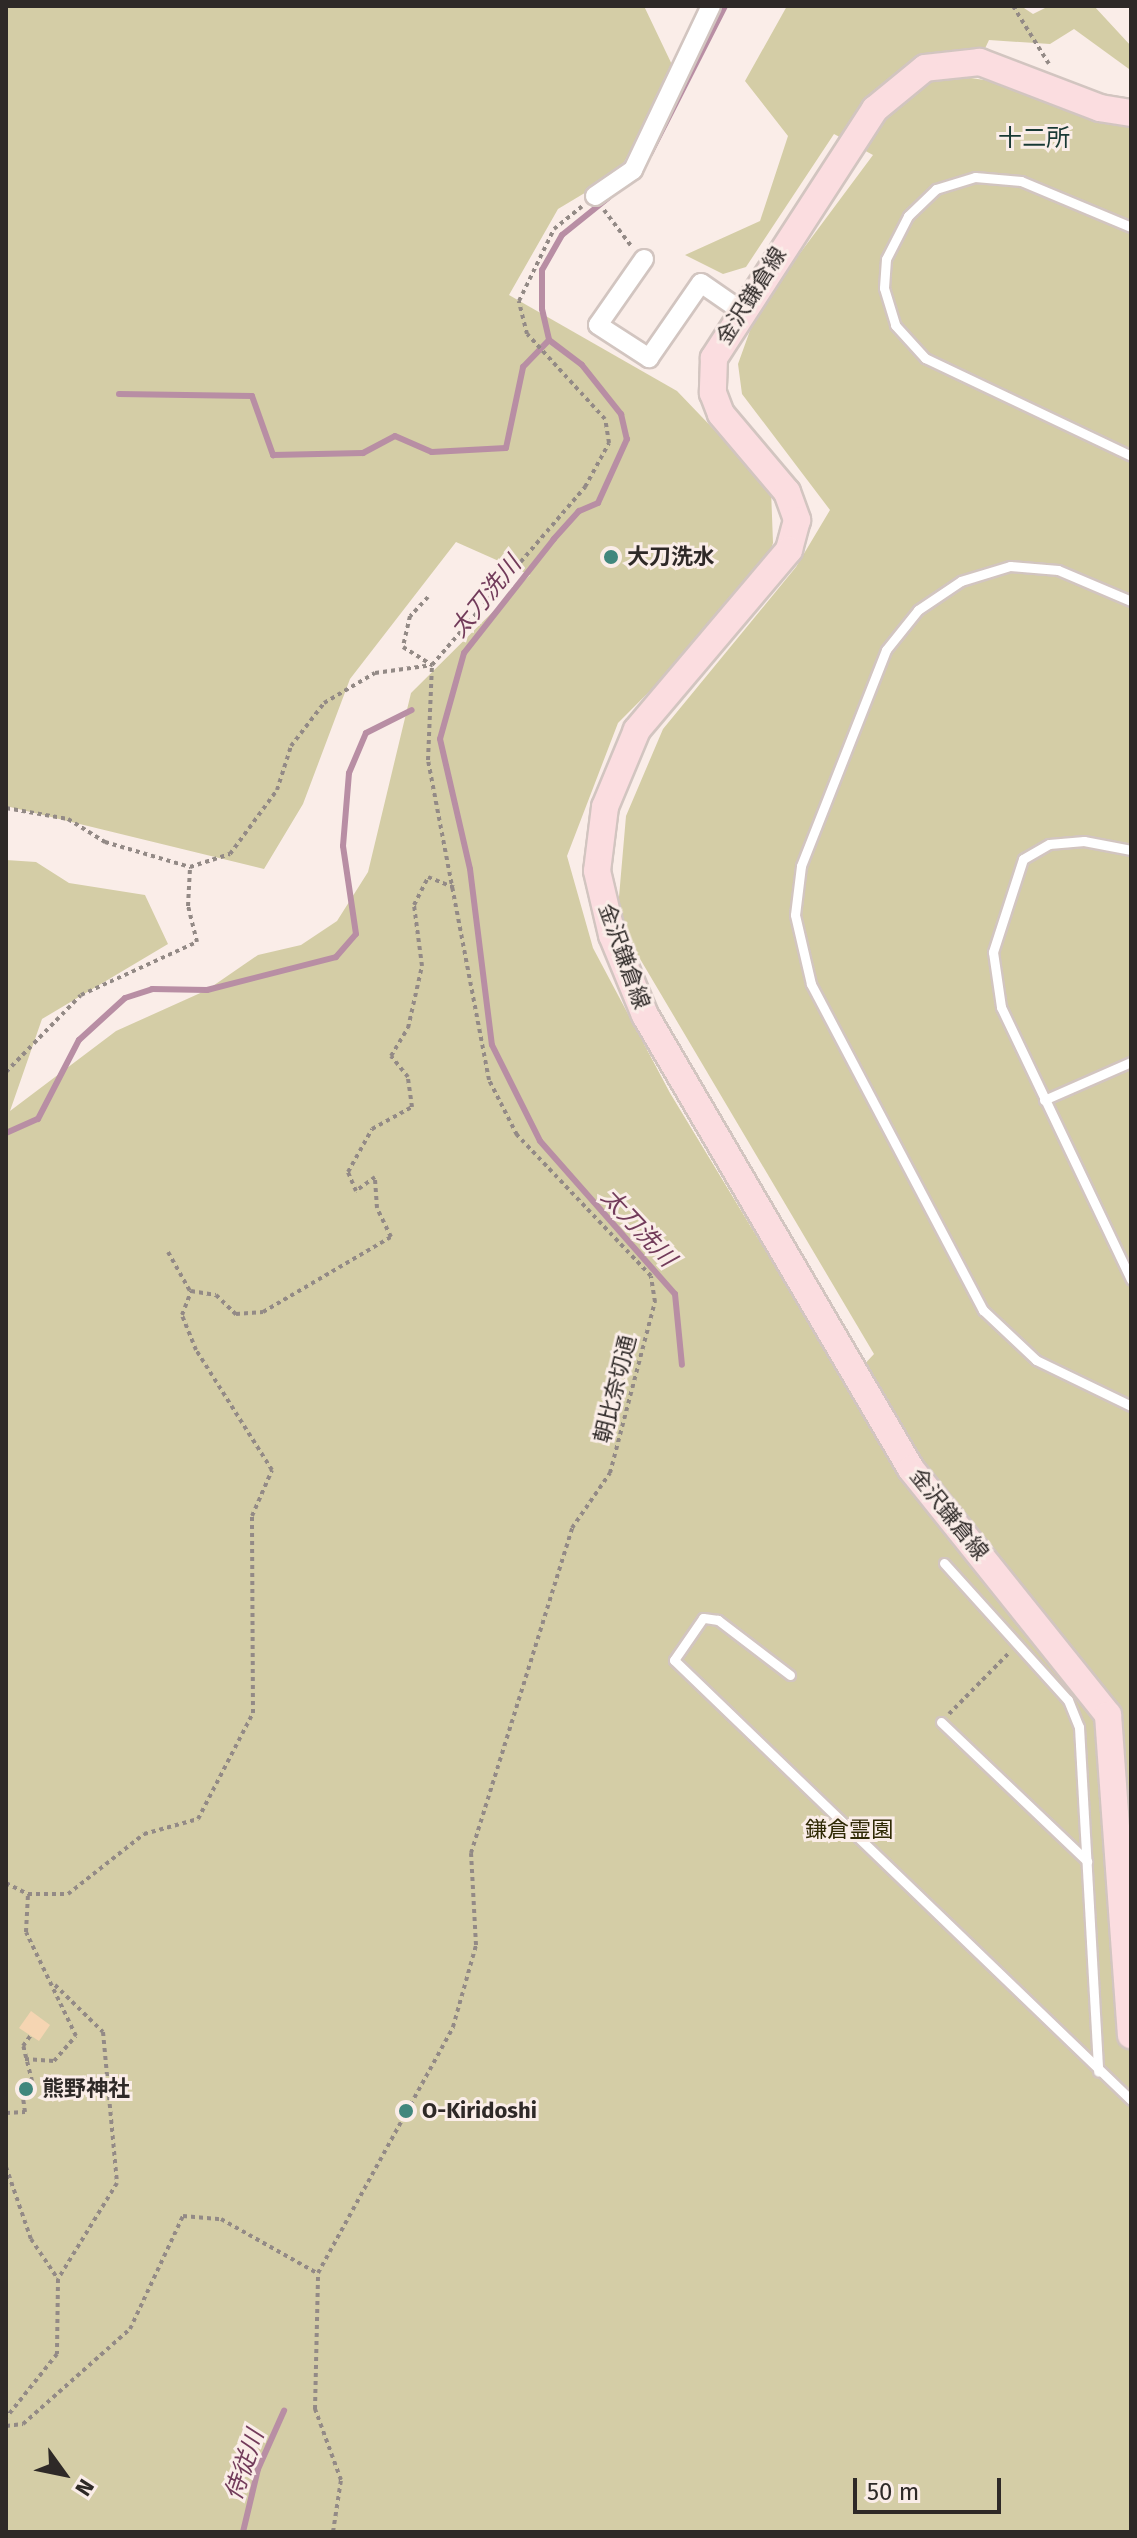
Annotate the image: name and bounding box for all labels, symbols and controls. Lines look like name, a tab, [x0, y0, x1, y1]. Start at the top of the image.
district label: 十二所	[998, 125, 1070, 153]
street label: 金沢鎌倉線	[711, 242, 791, 350]
place label: 大刀洗水	[627, 544, 715, 570]
marker: 大刀洗水	[602, 548, 620, 566]
water label: 太刀洗川	[445, 551, 527, 643]
street label: 金沢鎌倉線	[593, 900, 655, 1012]
water label: 太刀洗川	[595, 1183, 681, 1273]
street label: 朝比奈切通	[589, 1332, 641, 1446]
street label: 金沢鎌倉線	[904, 1463, 994, 1565]
park label: 鎌倉霊園	[805, 1817, 893, 1843]
place label: 熊野神社	[42, 2076, 130, 2102]
marker: 熊野神社	[17, 2080, 35, 2098]
place label: O-Kiridoshi	[422, 2098, 537, 2124]
marker: O-Kiridoshi	[397, 2102, 415, 2120]
water label: 侍従川	[220, 2426, 270, 2504]
north arrow	[24, 2434, 104, 2514]
scale bar	[857, 2462, 1005, 2512]
text: N	[69, 2474, 100, 2501]
text: 50 m	[867, 2478, 919, 2506]

